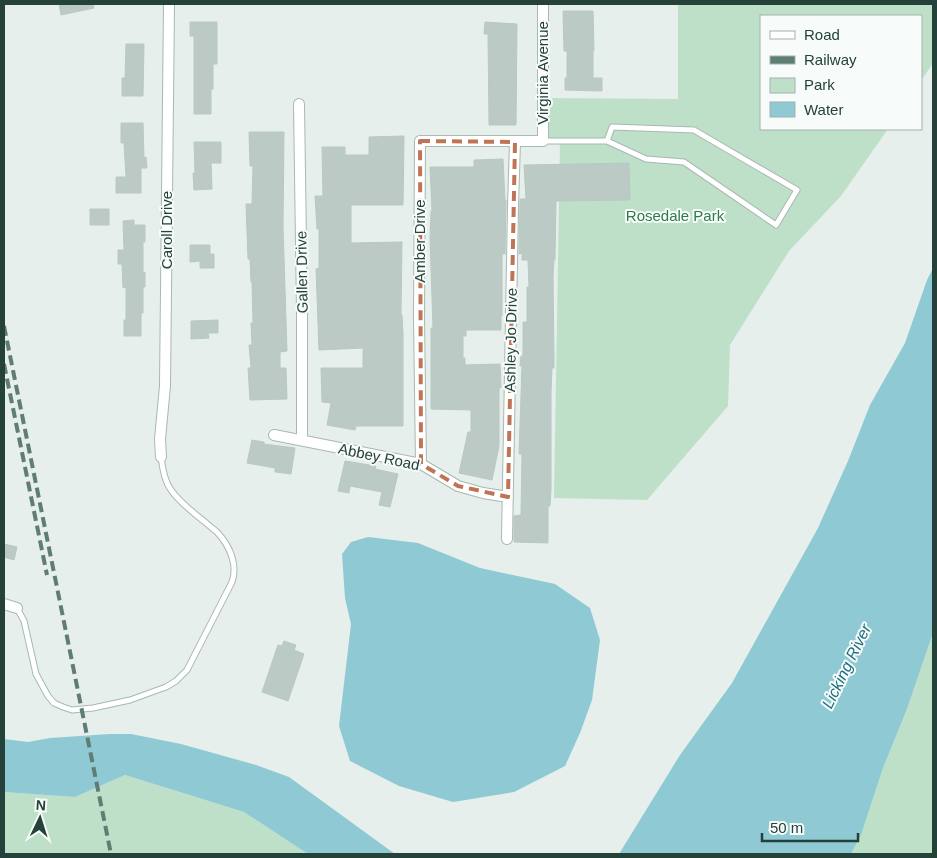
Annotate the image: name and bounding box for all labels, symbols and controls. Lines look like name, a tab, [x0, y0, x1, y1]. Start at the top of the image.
legend	[760, 15, 922, 130]
street label: Virginia Avenue	[534, 21, 551, 125]
text: Road	[804, 26, 840, 43]
text: Railway	[804, 51, 857, 68]
text: Park	[804, 76, 835, 93]
text: Water	[804, 101, 843, 118]
street label: Caroll Drive	[158, 191, 175, 269]
street label: Amber Drive	[411, 199, 428, 283]
park label: Rosedale Park	[626, 207, 725, 224]
street label: Gallen Drive	[292, 231, 311, 313]
street label: Ashley Jo Drive	[501, 288, 520, 392]
street label: Abbey Road	[337, 440, 421, 473]
water label: Licking River	[819, 621, 874, 711]
north arrow	[15, 793, 65, 843]
text: N	[35, 797, 47, 813]
scale bar	[762, 810, 858, 842]
text: 50 m	[770, 819, 803, 836]

